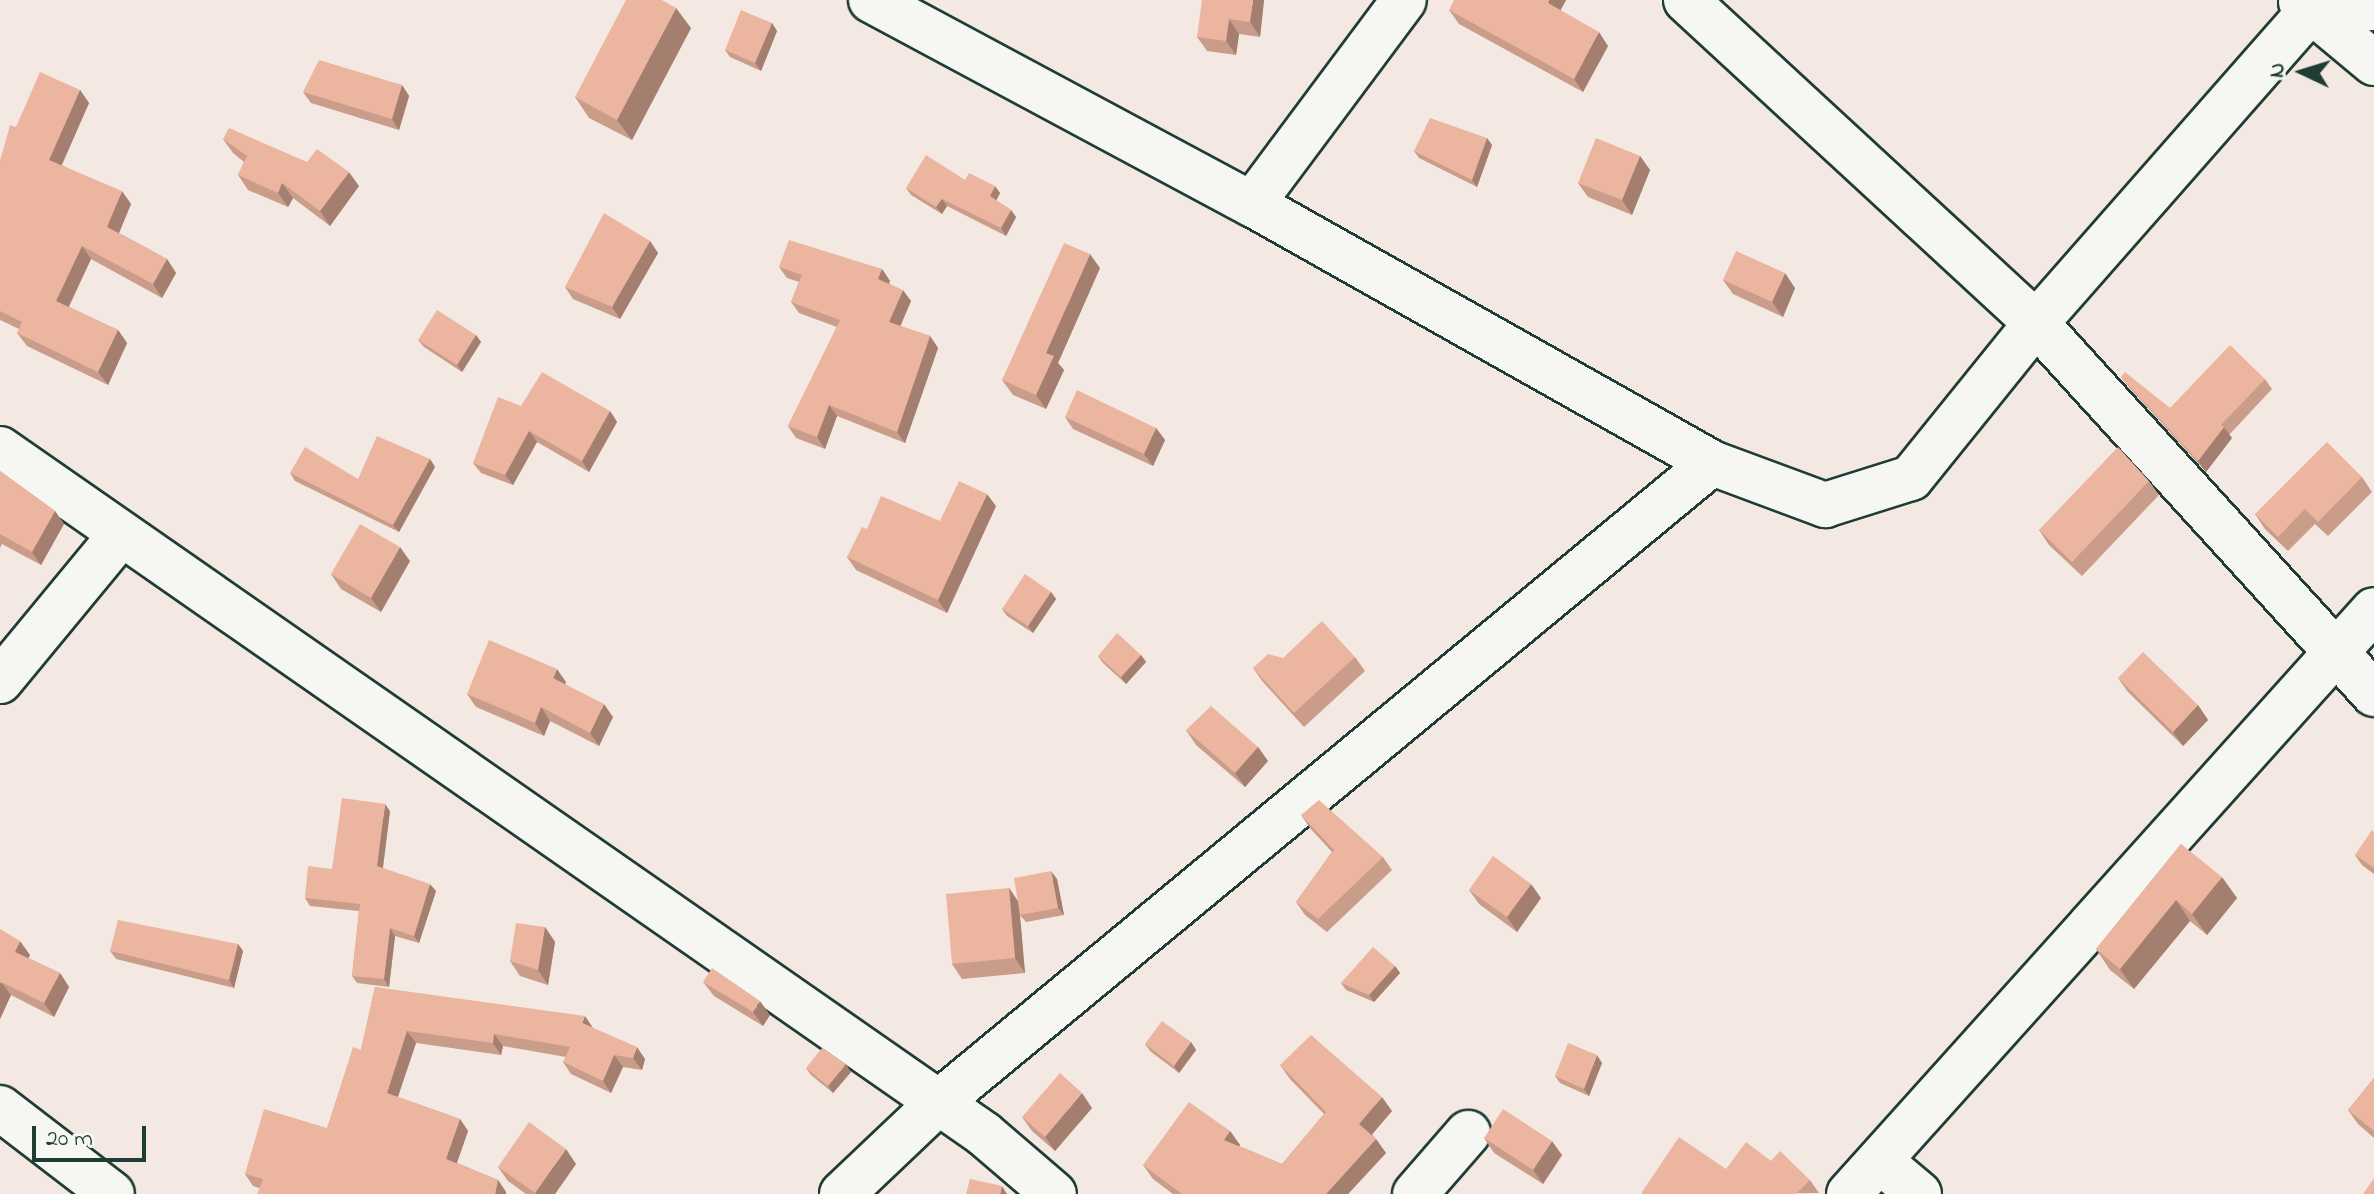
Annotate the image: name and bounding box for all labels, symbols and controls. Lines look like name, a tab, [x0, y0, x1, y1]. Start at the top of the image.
north arrow	[2262, 32, 2342, 112]
text: N	[2262, 62, 2295, 79]
scale bar	[36, 1110, 150, 1160]
text: 20 m	[46, 1122, 93, 1157]

